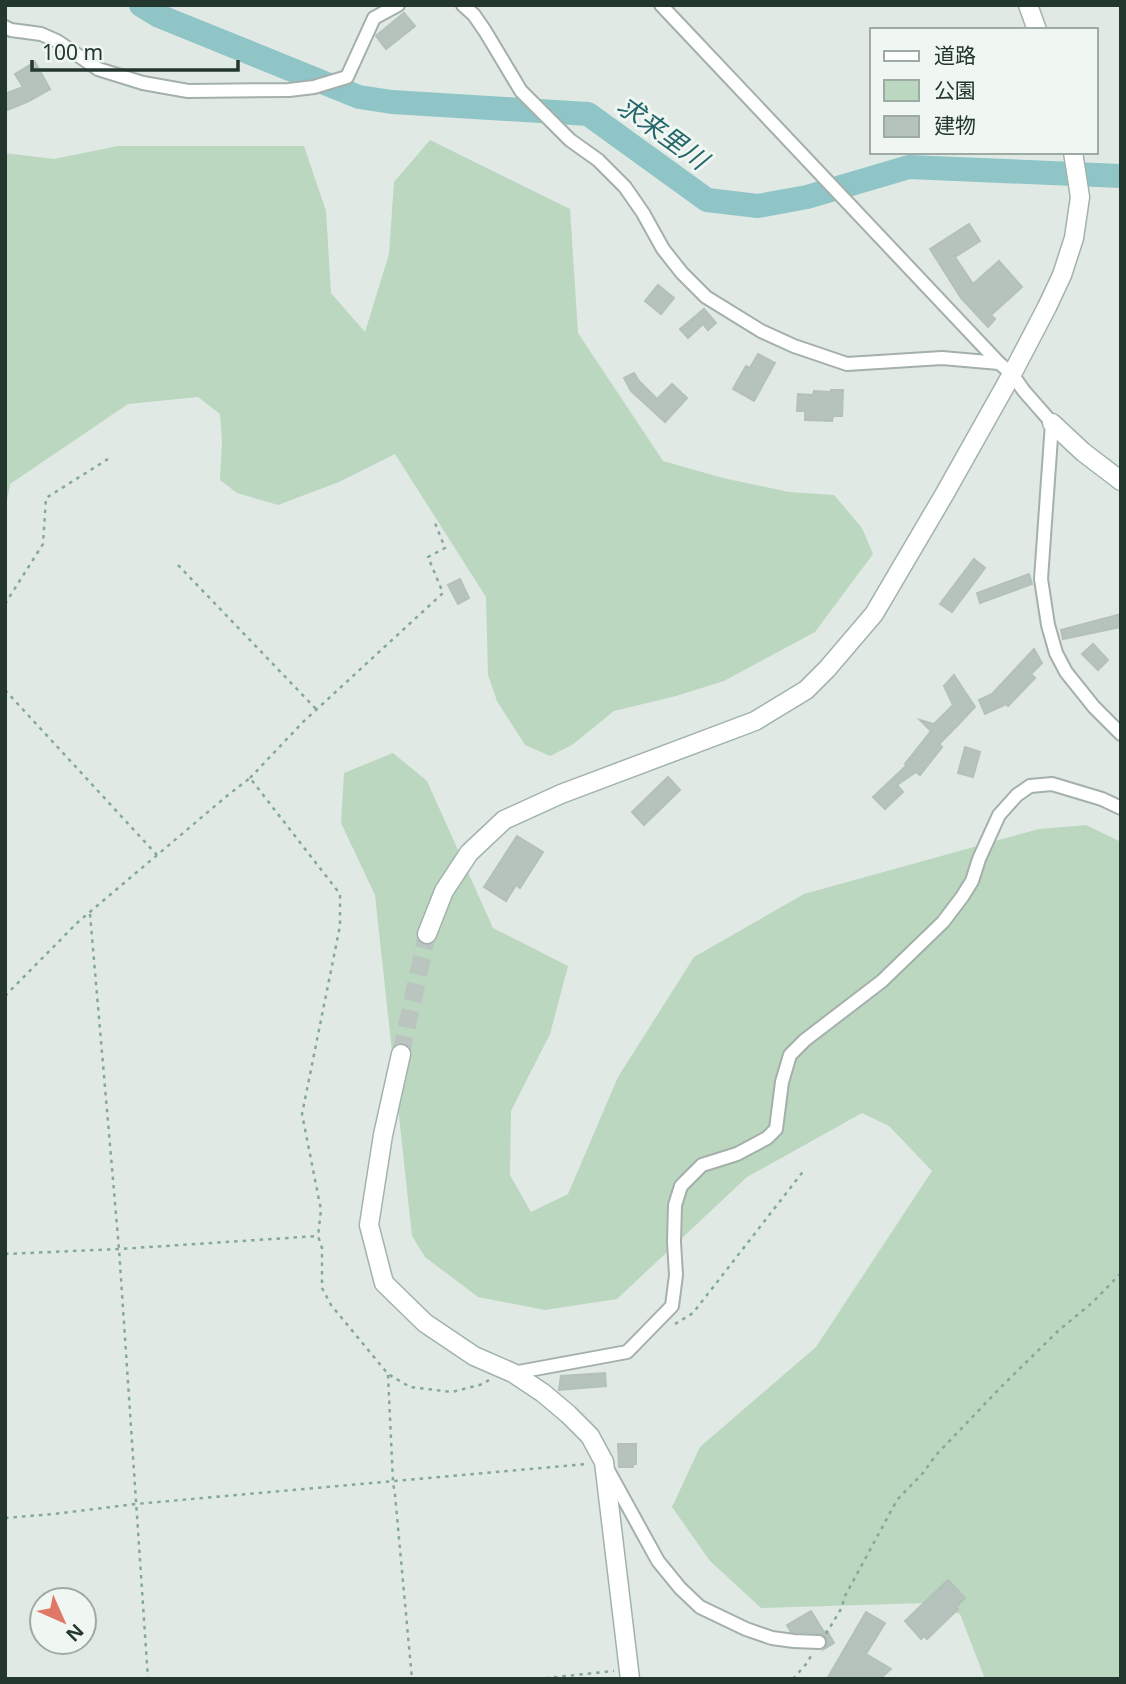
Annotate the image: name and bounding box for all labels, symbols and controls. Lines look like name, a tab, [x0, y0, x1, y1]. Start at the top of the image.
scale bar	[32, 28, 238, 72]
legend	[870, 28, 1098, 154]
text: 100 m	[42, 38, 103, 66]
text: 道路	[934, 41, 976, 69]
text: 公園	[934, 76, 976, 104]
water label: 求来里川	[610, 87, 718, 179]
text: 建物	[934, 111, 976, 139]
north arrow	[28, 1586, 98, 1656]
text: N	[60, 1618, 90, 1648]

